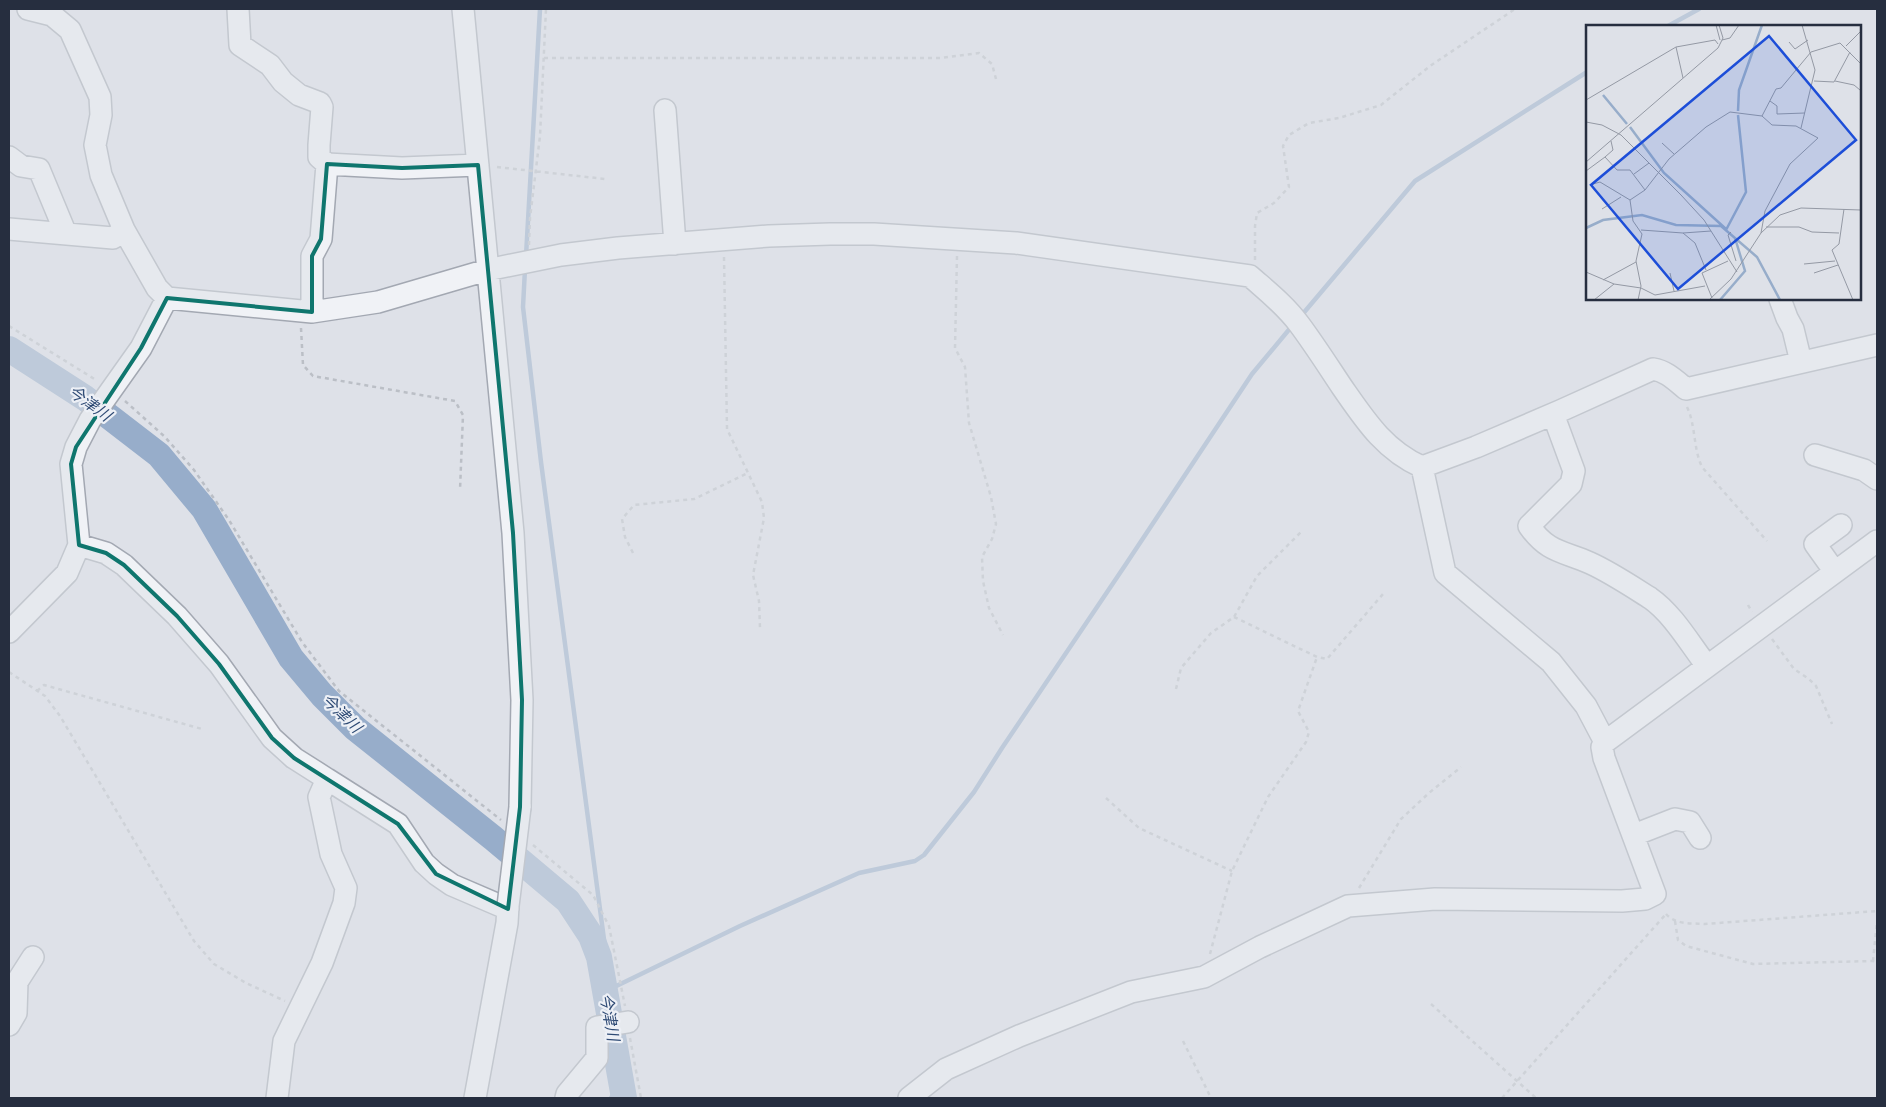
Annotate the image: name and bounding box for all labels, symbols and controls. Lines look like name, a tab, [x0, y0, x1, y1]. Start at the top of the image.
inset map	[1586, 25, 1861, 300]
water label: 今津川	[65, 382, 116, 426]
water label: 今津川	[318, 690, 367, 738]
water label: 今津川	[596, 992, 623, 1044]

